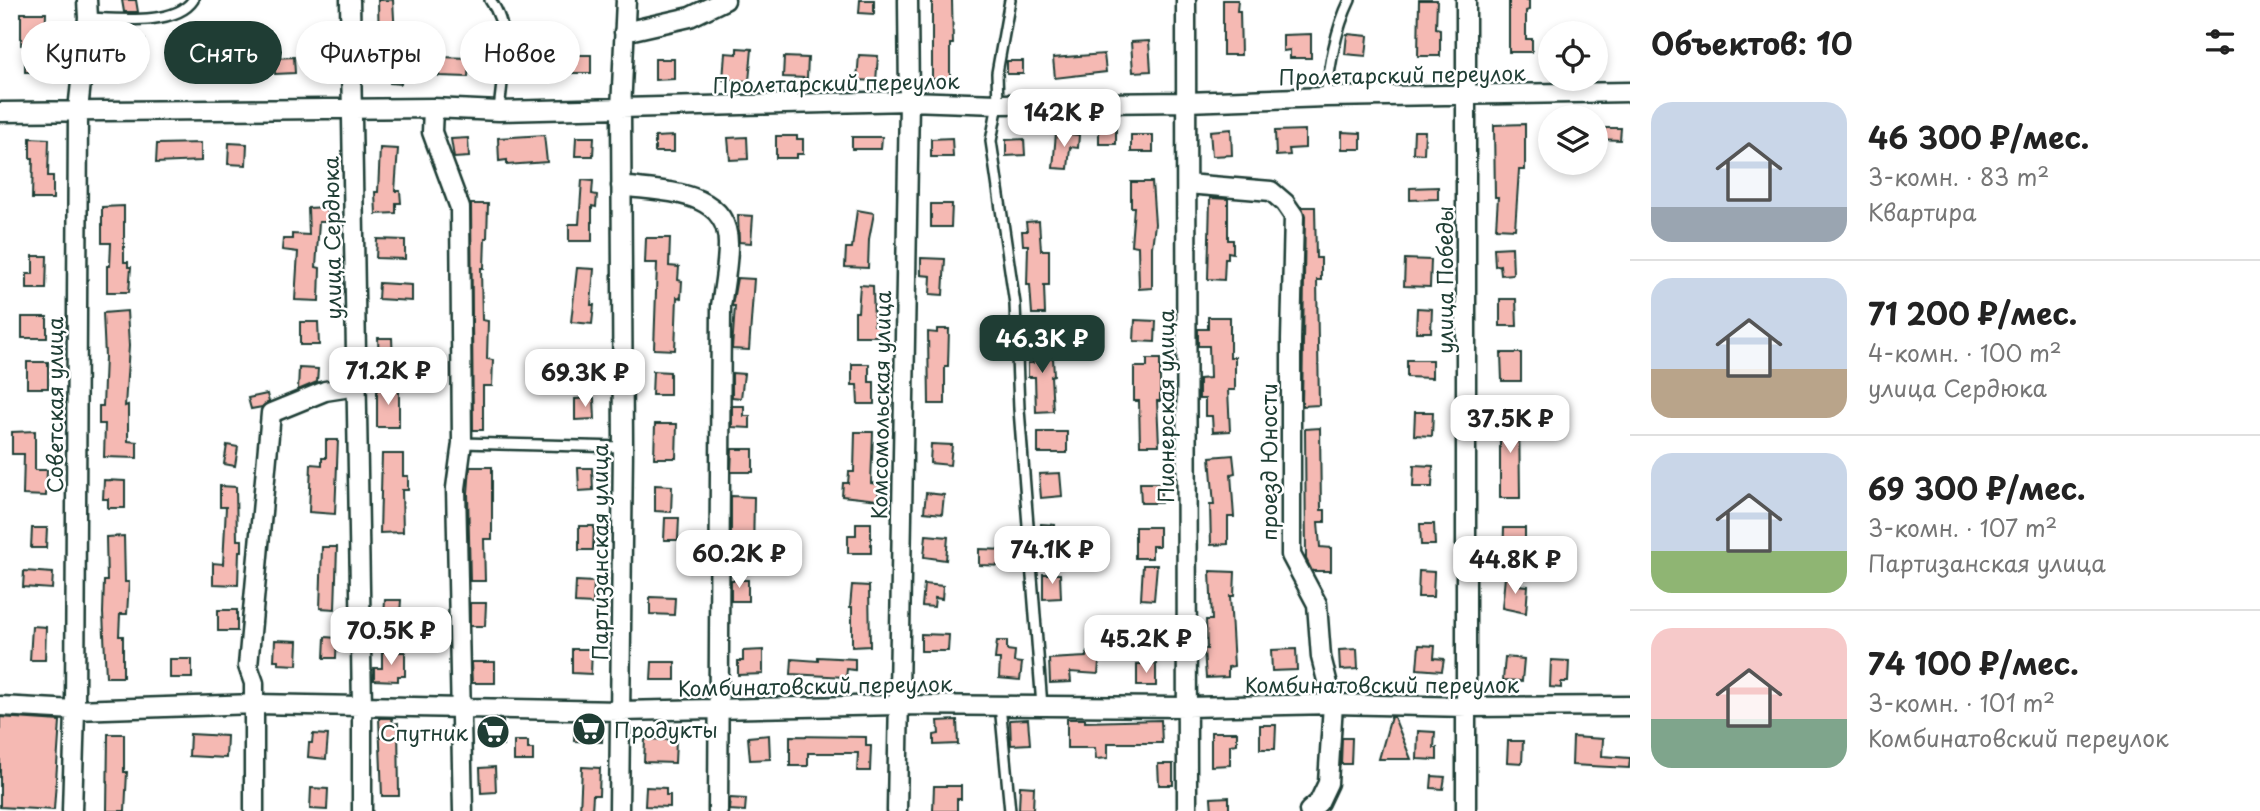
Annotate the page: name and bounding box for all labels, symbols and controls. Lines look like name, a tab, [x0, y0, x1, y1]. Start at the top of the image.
text: Объектов: 10	[1651, 20, 1853, 65]
chip: Купить	[21, 21, 150, 84]
chip: Снять	[164, 21, 282, 84]
chip: Фильтры	[296, 21, 446, 84]
chip: Новое	[460, 21, 580, 84]
map controls	[1538, 21, 1608, 175]
button: locate	[1538, 21, 1608, 91]
icon: filters	[2201, 23, 2239, 61]
street label: Пролетарский переулок	[1278, 56, 1526, 92]
street label: Пролетарский переулок	[712, 64, 960, 100]
pin: 142K ₽	[1007, 90, 1121, 149]
text: 142K ₽	[1024, 94, 1104, 129]
button: layers	[1538, 105, 1608, 175]
text: 46 300 ₽/мес.	[1868, 114, 2089, 159]
icon: home	[1707, 130, 1791, 214]
street label: улица Сердюка	[314, 156, 348, 320]
text: 3-комн. · 83 m²	[1868, 159, 2049, 194]
text: Квартира	[1868, 194, 1976, 229]
street label: улица Победы	[1428, 206, 1460, 354]
street label: Комсомольская улица	[862, 290, 898, 520]
text: 71 200 ₽/мес.	[1868, 290, 2077, 335]
icon: home	[1707, 306, 1791, 390]
street label: Пионерская улица	[1149, 309, 1181, 503]
street label: Советская улица	[38, 316, 70, 493]
pin: 46.3K ₽	[977, 316, 1107, 375]
text: 46.3K ₽	[996, 320, 1088, 355]
text: 4-комн. · 100 m²	[1868, 335, 2062, 370]
pin: 71.2K ₽	[323, 348, 453, 407]
pin: 69.3K ₽	[520, 350, 650, 409]
text: 71.2K ₽	[345, 352, 431, 387]
text: 69.3K ₽	[541, 354, 629, 389]
text: улица Сердюка	[1868, 370, 2047, 405]
street label: проезд Юности	[1252, 383, 1284, 541]
pin: 37.5K ₽	[1445, 396, 1575, 455]
text: 37.5K ₽	[1466, 400, 1554, 435]
street label: Партизанская улица	[583, 443, 615, 661]
text: 69 300 ₽/мес.	[1868, 465, 2086, 510]
icon: home	[1707, 481, 1791, 565]
text: 3-комн. · 107 m²	[1868, 510, 2057, 545]
pin: 74.1K ₽	[987, 526, 1117, 586]
pin: 60.2K ₽	[674, 530, 804, 590]
text: 74.1K ₽	[1010, 531, 1094, 566]
text: 60.2K ₽	[692, 535, 786, 570]
pin: 44.8K ₽	[1450, 536, 1580, 596]
text: 44.8K ₽	[1469, 541, 1561, 576]
text: Партизанская улица	[1868, 545, 2106, 580]
pin: 70.5K ₽	[326, 608, 456, 667]
text: 70.5K ₽	[346, 612, 436, 647]
pin: 45.2K ₽	[1081, 616, 1211, 675]
text: 45.2K ₽	[1100, 620, 1192, 655]
text: 74 100 ₽/мес.	[1868, 640, 2079, 685]
icon: home	[1707, 656, 1791, 740]
street label: Комбинатовский переулок	[677, 667, 953, 703]
street label: Комбинатовский переулок	[1245, 668, 1520, 700]
text: 3-комн. · 101 m²	[1868, 685, 2055, 720]
supermarket icon: Продукты	[570, 710, 608, 748]
supermarket icon: Спутник	[474, 713, 512, 751]
place label: Продукты	[614, 713, 718, 745]
place label: Спутник	[380, 716, 469, 748]
text: Комбинатовский переулок	[1868, 720, 2169, 755]

